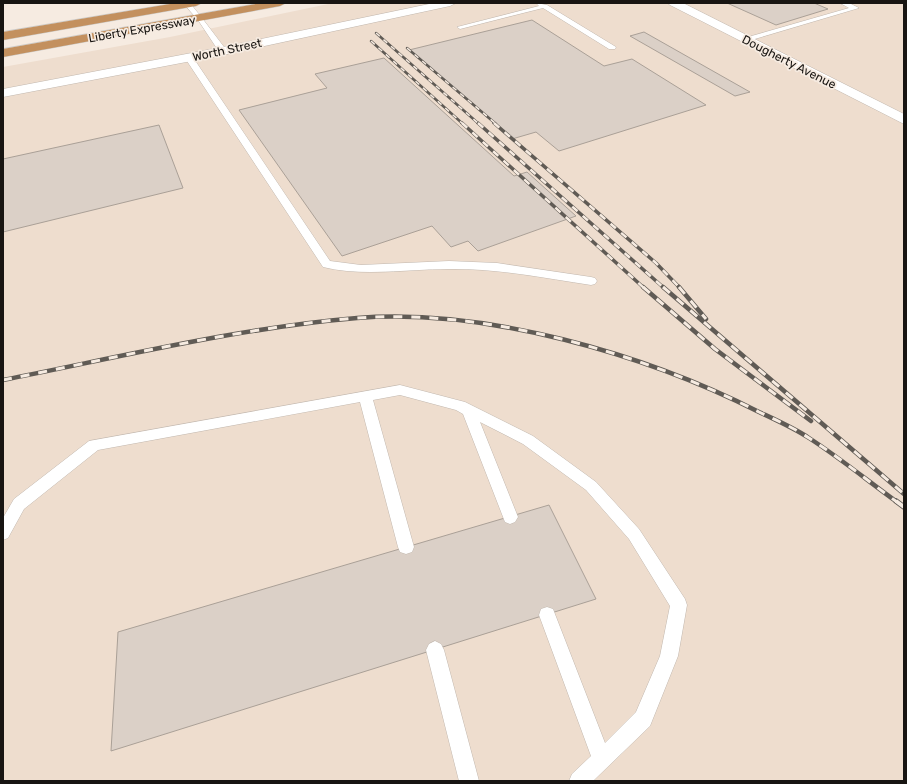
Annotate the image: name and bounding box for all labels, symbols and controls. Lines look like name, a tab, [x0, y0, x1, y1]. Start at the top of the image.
street label: Liberty Expressway	[87, 13, 197, 45]
street label: Dougherty Avenue	[740, 32, 839, 92]
street label: Worth Street	[191, 36, 263, 64]

